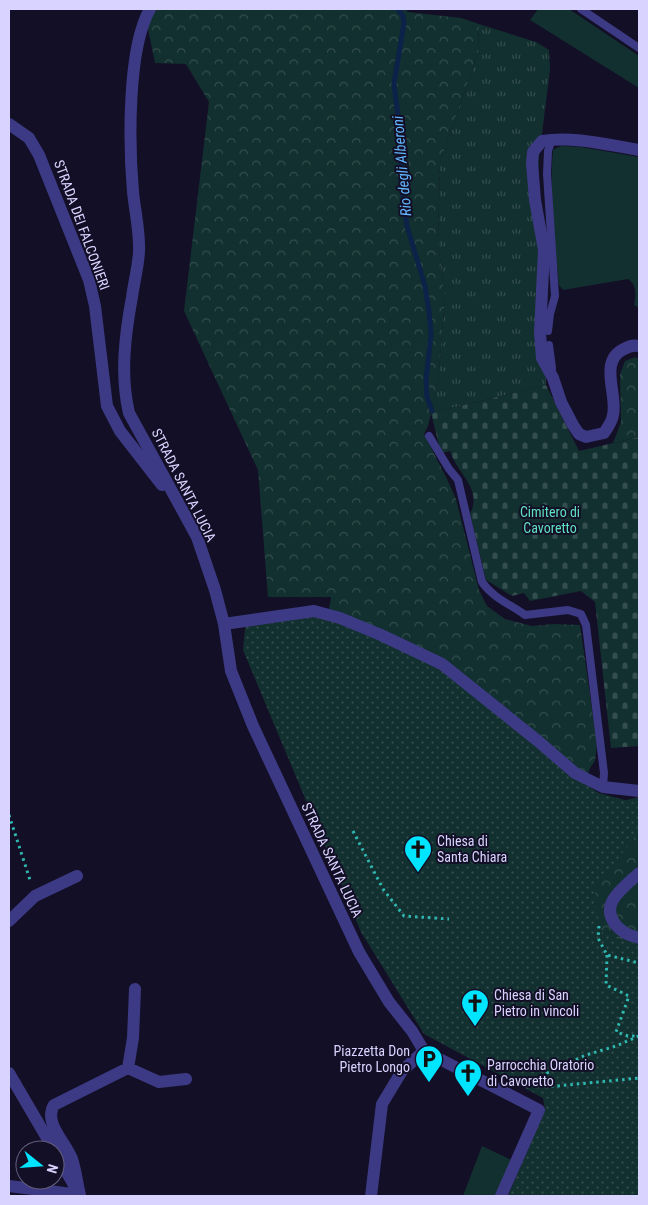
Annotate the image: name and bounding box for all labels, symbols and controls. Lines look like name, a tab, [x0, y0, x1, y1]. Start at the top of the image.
water label: Rio degli Alberoni	[389, 114, 415, 217]
street label: STRADA DEI FALCONIERI	[51, 158, 113, 292]
street label: STRADA SANTA LUCIA	[149, 426, 219, 544]
park label: Cimitero di Cavoretto	[520, 504, 580, 536]
street label: STRADA SANTA LUCIA	[298, 800, 366, 920]
place label: Chiesa di Santa Chiara	[437, 833, 507, 865]
church icon: Chiesa di Santa Chiara	[403, 834, 433, 873]
place label: Chiesa di San Pietro in vincoli	[494, 987, 579, 1019]
church icon: Chiesa di San Pietro in vincoli	[460, 988, 490, 1027]
place label: Piazzetta Don Pietro Longo	[334, 1043, 410, 1075]
parking icon: Piazzetta Don Pietro Longo	[414, 1044, 444, 1083]
place label: Parrocchia Oratorio di Cavoretto	[487, 1057, 594, 1089]
church icon: Parrocchia Oratorio di Cavoretto	[453, 1058, 483, 1097]
north arrow	[15, 1140, 65, 1190]
text: N	[44, 1162, 61, 1175]

